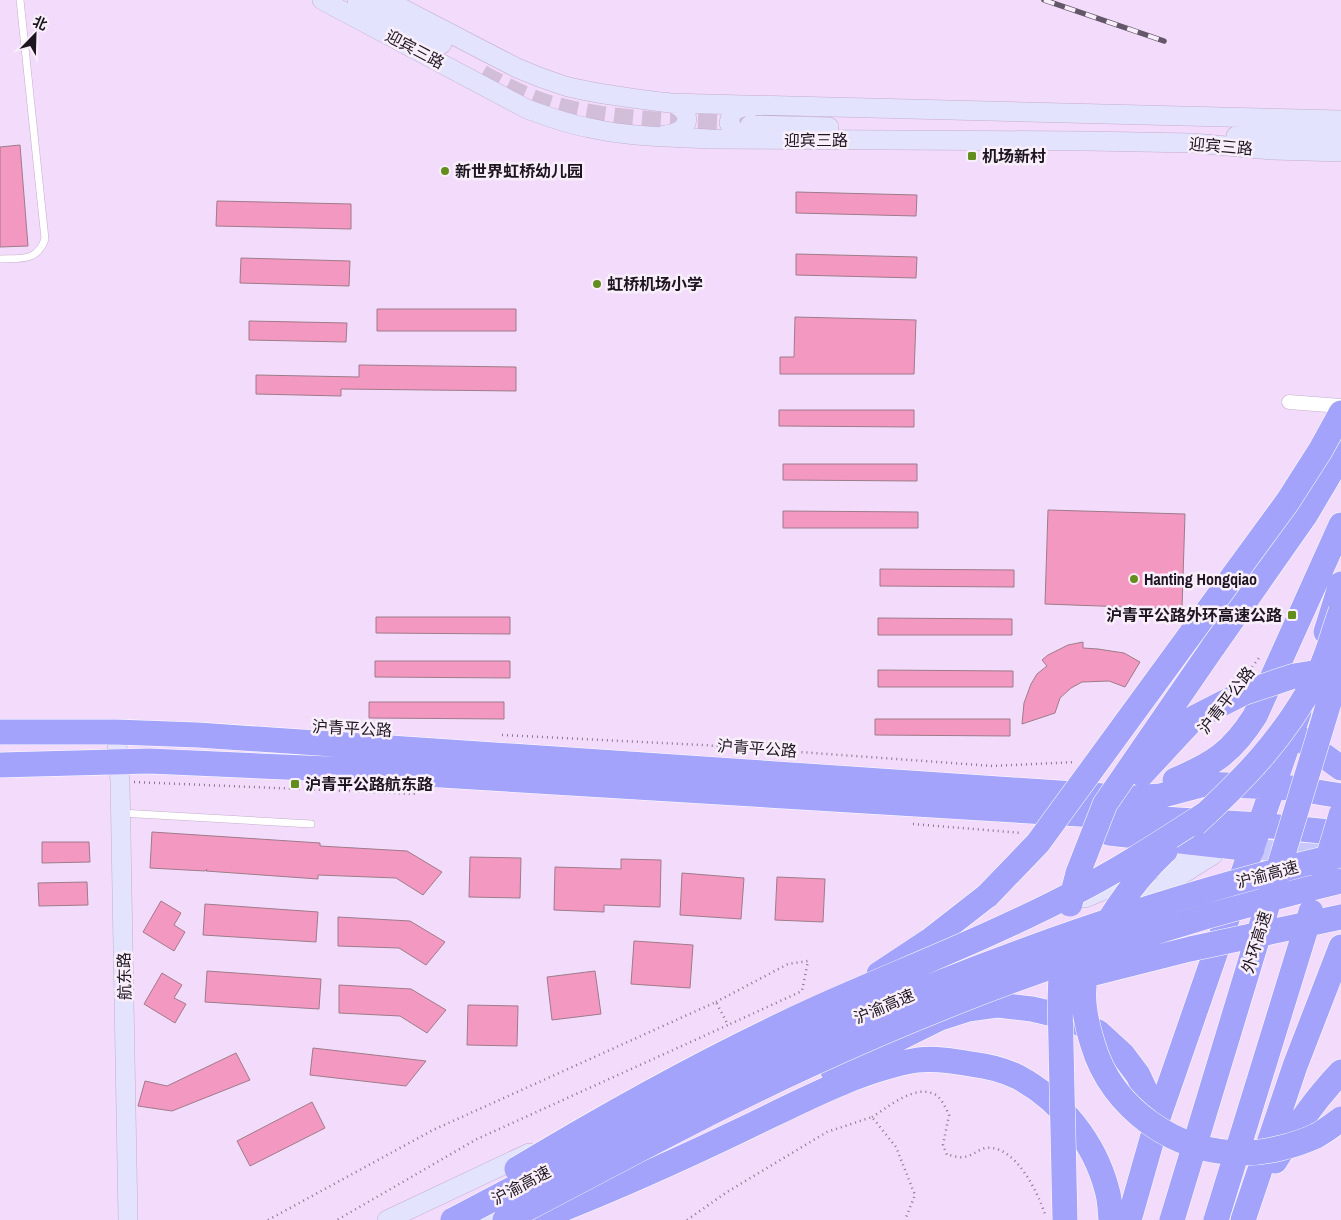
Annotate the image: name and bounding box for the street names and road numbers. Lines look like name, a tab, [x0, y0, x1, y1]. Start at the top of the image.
street label: 迎宾三路	[382, 24, 448, 74]
street label: 迎宾三路	[784, 129, 848, 151]
street label: 迎宾三路	[1188, 132, 1254, 160]
street label: 沪青平公路	[1193, 662, 1259, 738]
street label: 沪青平公路	[311, 715, 393, 741]
street label: 沪青平公路	[716, 734, 798, 762]
street label: 沪渝高速	[1233, 855, 1301, 893]
street label: 外环高速	[1236, 908, 1276, 976]
street label: 航东路	[113, 952, 135, 1000]
street label: 沪渝高速	[850, 983, 918, 1029]
street label: 沪渝高速	[488, 1160, 554, 1210]

